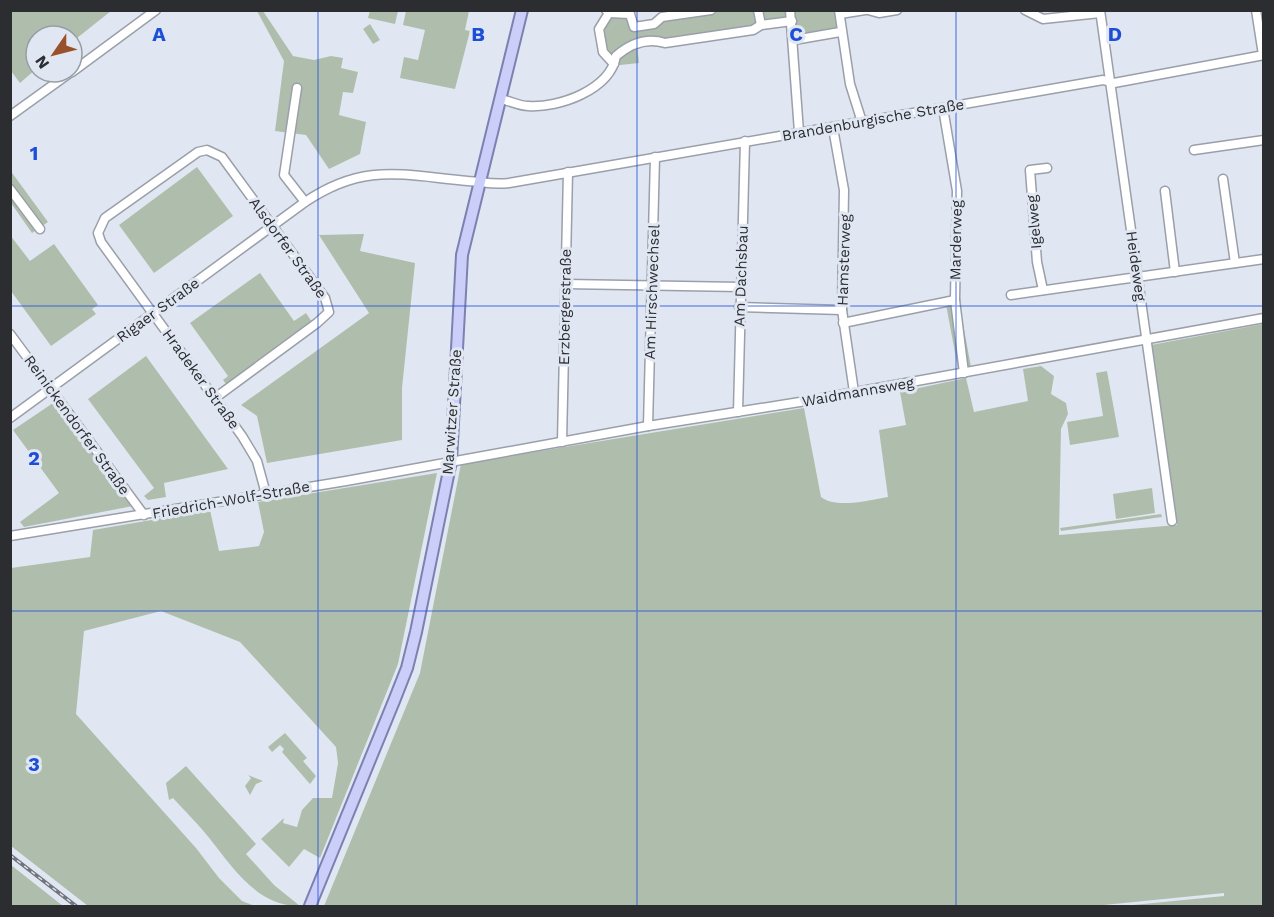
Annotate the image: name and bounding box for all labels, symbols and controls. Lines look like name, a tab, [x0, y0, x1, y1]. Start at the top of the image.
text: A	[152, 22, 166, 46]
text: B	[471, 22, 485, 46]
text: C	[789, 22, 803, 46]
text: D	[1108, 22, 1122, 46]
north arrow	[24, 24, 84, 84]
text: N	[31, 52, 53, 73]
street label: Brandenburgische Straße	[780, 95, 966, 145]
text: 1	[30, 141, 38, 165]
street label: Alsdorfer Straße	[245, 194, 331, 302]
street label: Igelweg	[1023, 194, 1045, 250]
street label: Marderweg	[946, 200, 966, 280]
street label: Hamsterweg	[833, 214, 855, 306]
street label: Am Hirschwechsel	[641, 224, 663, 360]
street label: Am Dachsbau	[730, 225, 752, 327]
street label: Heideweg	[1122, 230, 1150, 302]
street label: Erzbergerstraße	[555, 249, 575, 365]
street label: Rigaer Straße	[113, 274, 203, 346]
street label: Hradeker Straße	[159, 325, 243, 433]
street label: Marwitzer Straße	[439, 349, 465, 475]
street label: Reinickendorfer Straße	[20, 352, 134, 498]
street label: Waidmannsweg	[801, 373, 915, 411]
text: 2	[28, 446, 40, 470]
street label: Friedrich-Wolf-Straße	[151, 477, 311, 523]
text: 3	[28, 752, 40, 776]

